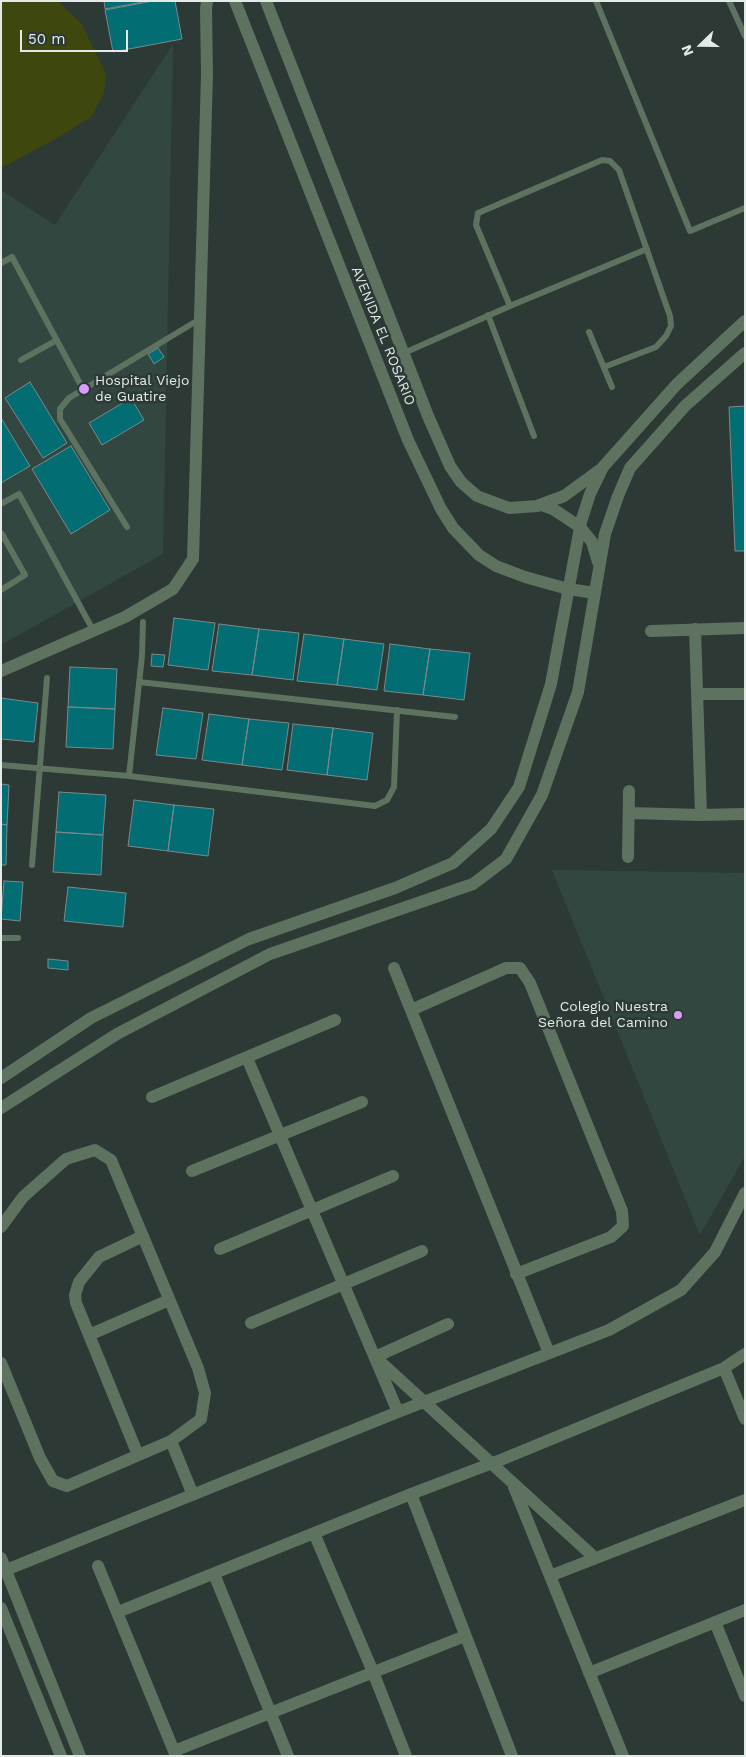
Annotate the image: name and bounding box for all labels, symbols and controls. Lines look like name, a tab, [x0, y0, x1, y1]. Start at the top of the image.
scale bar	[22, 20, 130, 52]
north arrow	[676, 20, 726, 70]
text: 50 m	[28, 30, 65, 48]
text: N	[678, 43, 696, 58]
street label: AVENIDA EL ROSARIO	[347, 264, 419, 408]
place label: Hospital Viejo de Guatire	[95, 373, 189, 406]
marker: Hospital Viejo de Guatire	[77, 382, 91, 396]
place label: Colegio Nuestra Señora del Camino	[538, 999, 668, 1032]
marker: Colegio Nuestra Señora del Camino	[672, 1009, 684, 1021]

